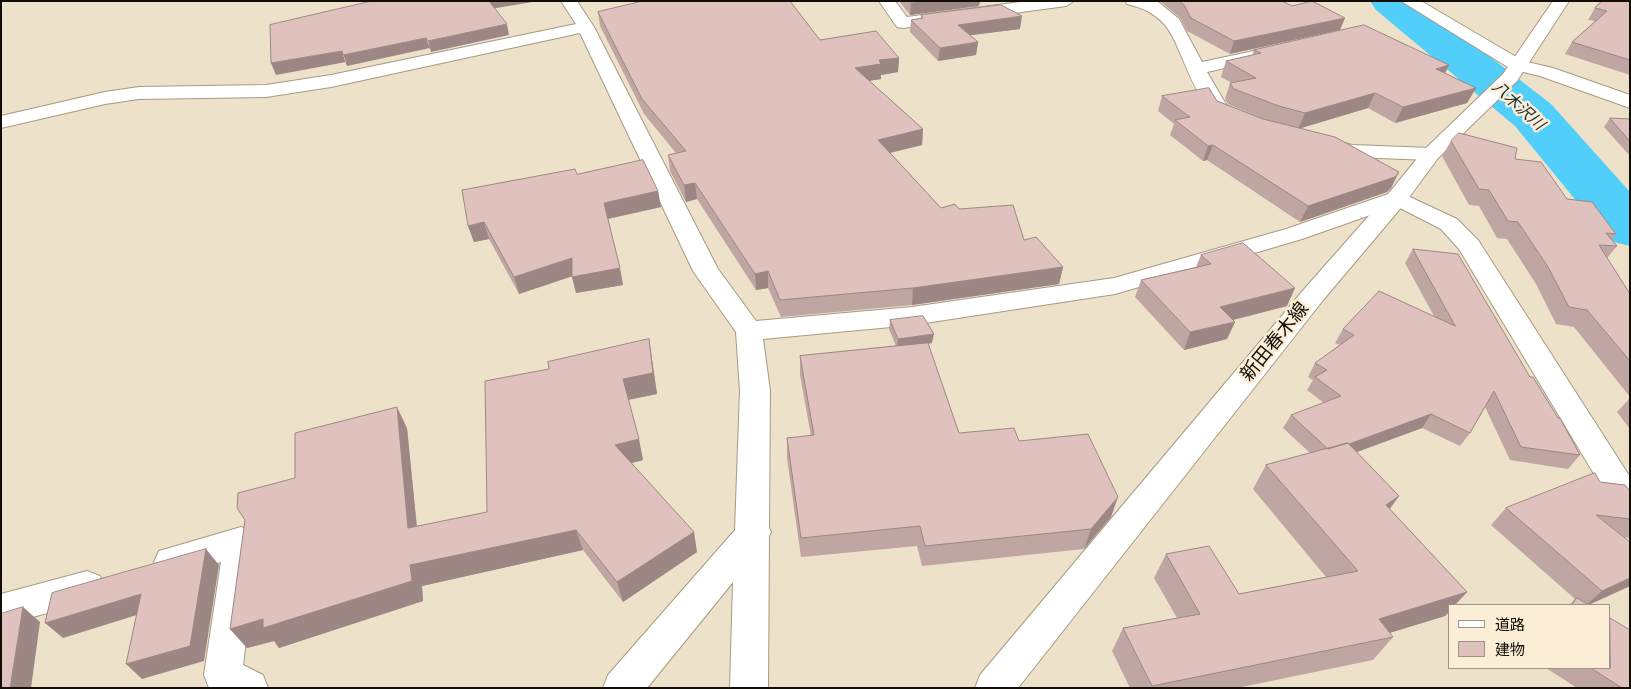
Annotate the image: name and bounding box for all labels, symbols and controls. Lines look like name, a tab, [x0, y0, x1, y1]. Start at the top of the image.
water label: 八木沢川	[1488, 77, 1548, 135]
street label: 新田春木線	[1236, 298, 1314, 386]
legend	[1448, 604, 1611, 669]
text: 道路	[1495, 616, 1525, 634]
text: 建物	[1495, 641, 1525, 659]

